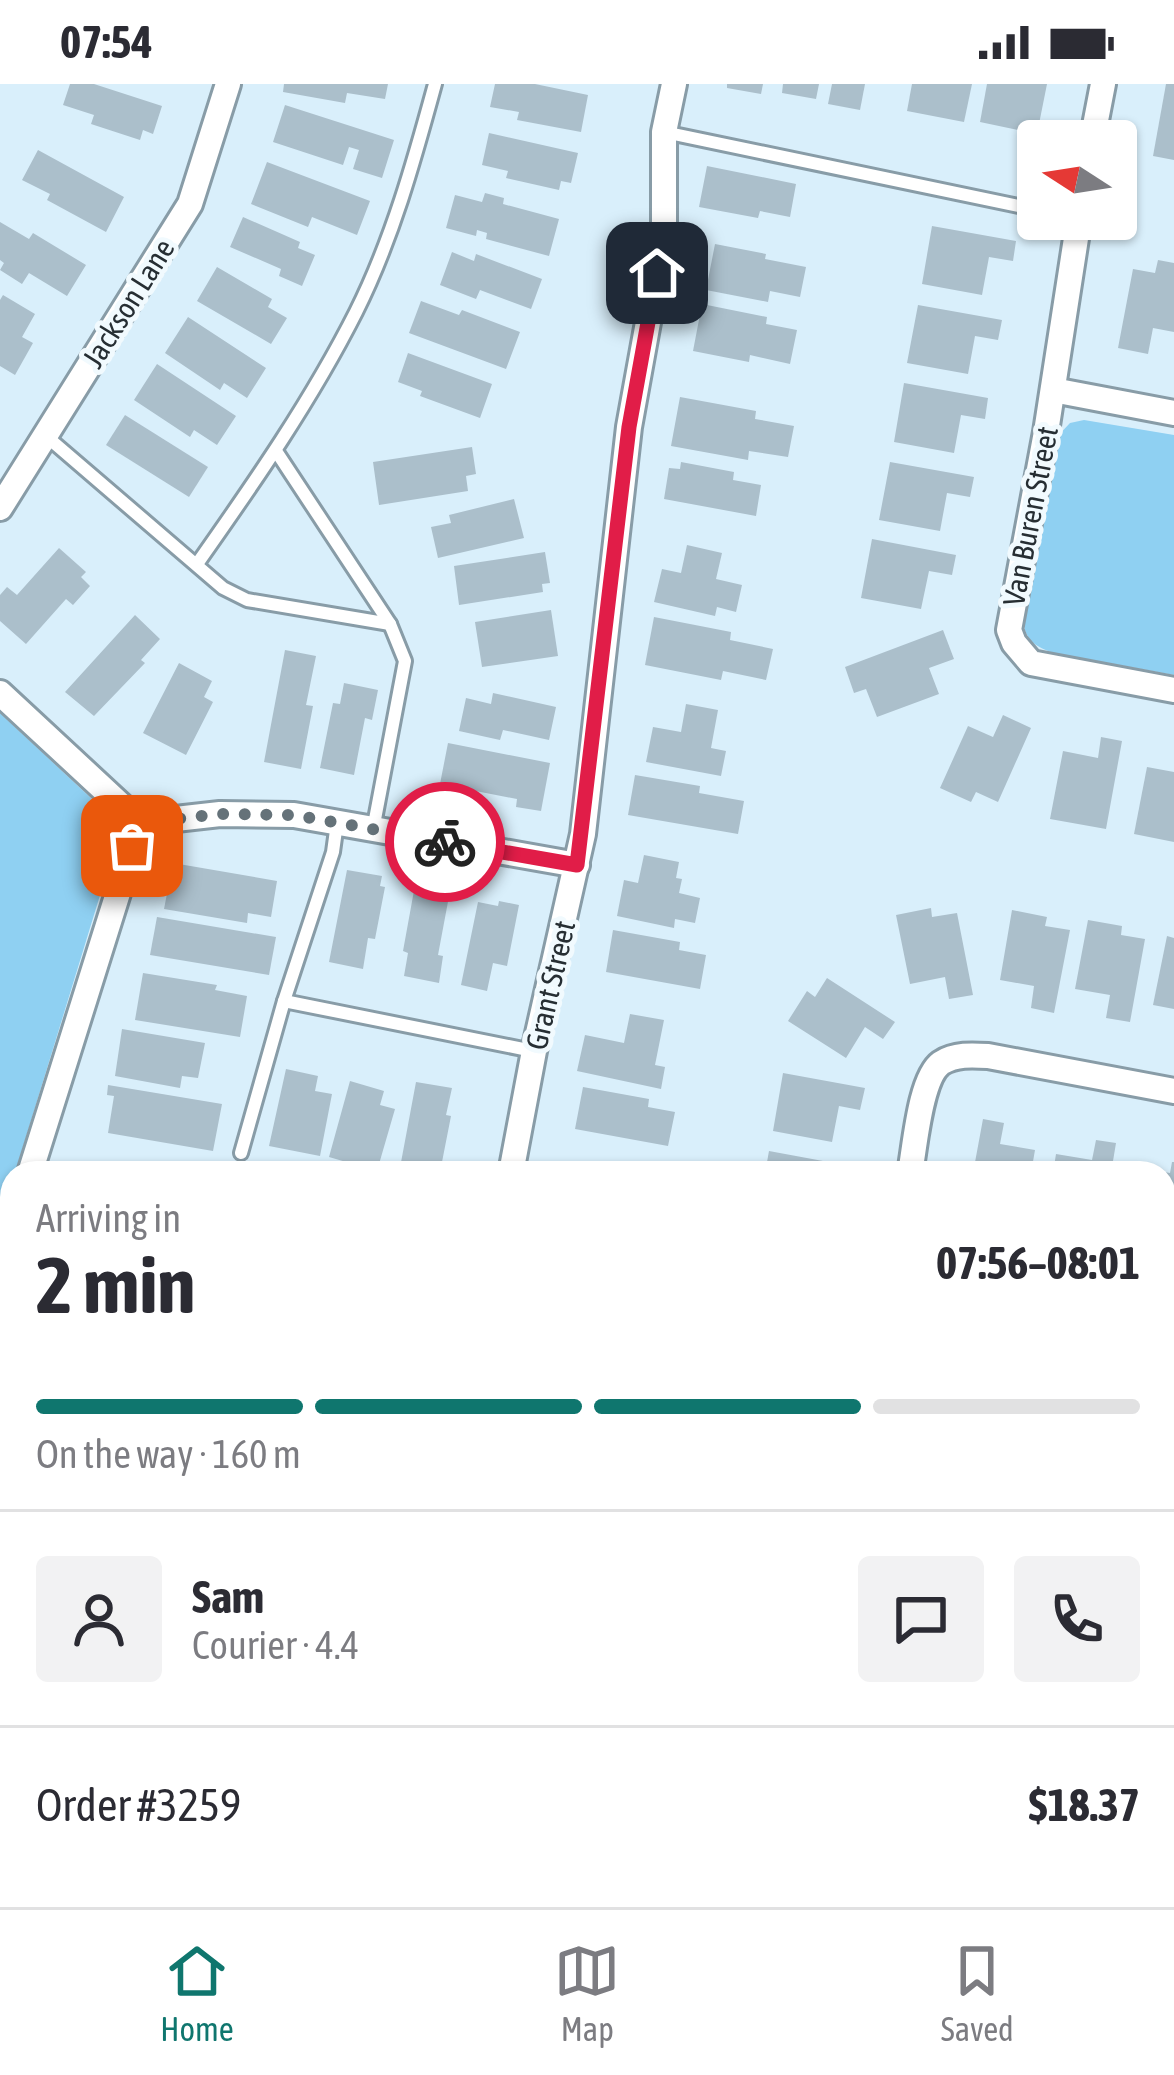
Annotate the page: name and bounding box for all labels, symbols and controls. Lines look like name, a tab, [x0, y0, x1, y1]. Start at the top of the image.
text: 07:54	[60, 16, 153, 68]
north arrow	[1017, 120, 1137, 240]
map controls	[1017, 120, 1137, 240]
pin	[606, 222, 708, 324]
street label: Jackson Lane	[75, 233, 181, 373]
icon: home	[624, 240, 690, 306]
street label: Van Buren Street	[996, 423, 1064, 609]
courier	[385, 782, 505, 902]
pin	[81, 795, 183, 897]
icon: bike	[412, 809, 478, 875]
icon: bag	[99, 813, 165, 879]
street label: Grant Street	[519, 917, 581, 1053]
text: Arriving in	[36, 1196, 181, 1240]
text: 07:56–08:01	[936, 1237, 1140, 1289]
text: 2 min	[36, 1240, 195, 1330]
text: On the way · 160 m	[36, 1432, 301, 1476]
button: person	[36, 1556, 162, 1682]
button: chat	[858, 1556, 984, 1682]
button: phone	[1014, 1556, 1140, 1682]
text: Sam	[192, 1571, 264, 1623]
text: Courier · 4.4	[192, 1623, 359, 1667]
text: Order #3259	[36, 1779, 241, 1831]
text: $18.37	[1028, 1779, 1140, 1831]
tab: Home	[160, 1938, 234, 2048]
tab: Map	[554, 1938, 620, 2048]
tab: Saved	[941, 1938, 1014, 2048]

